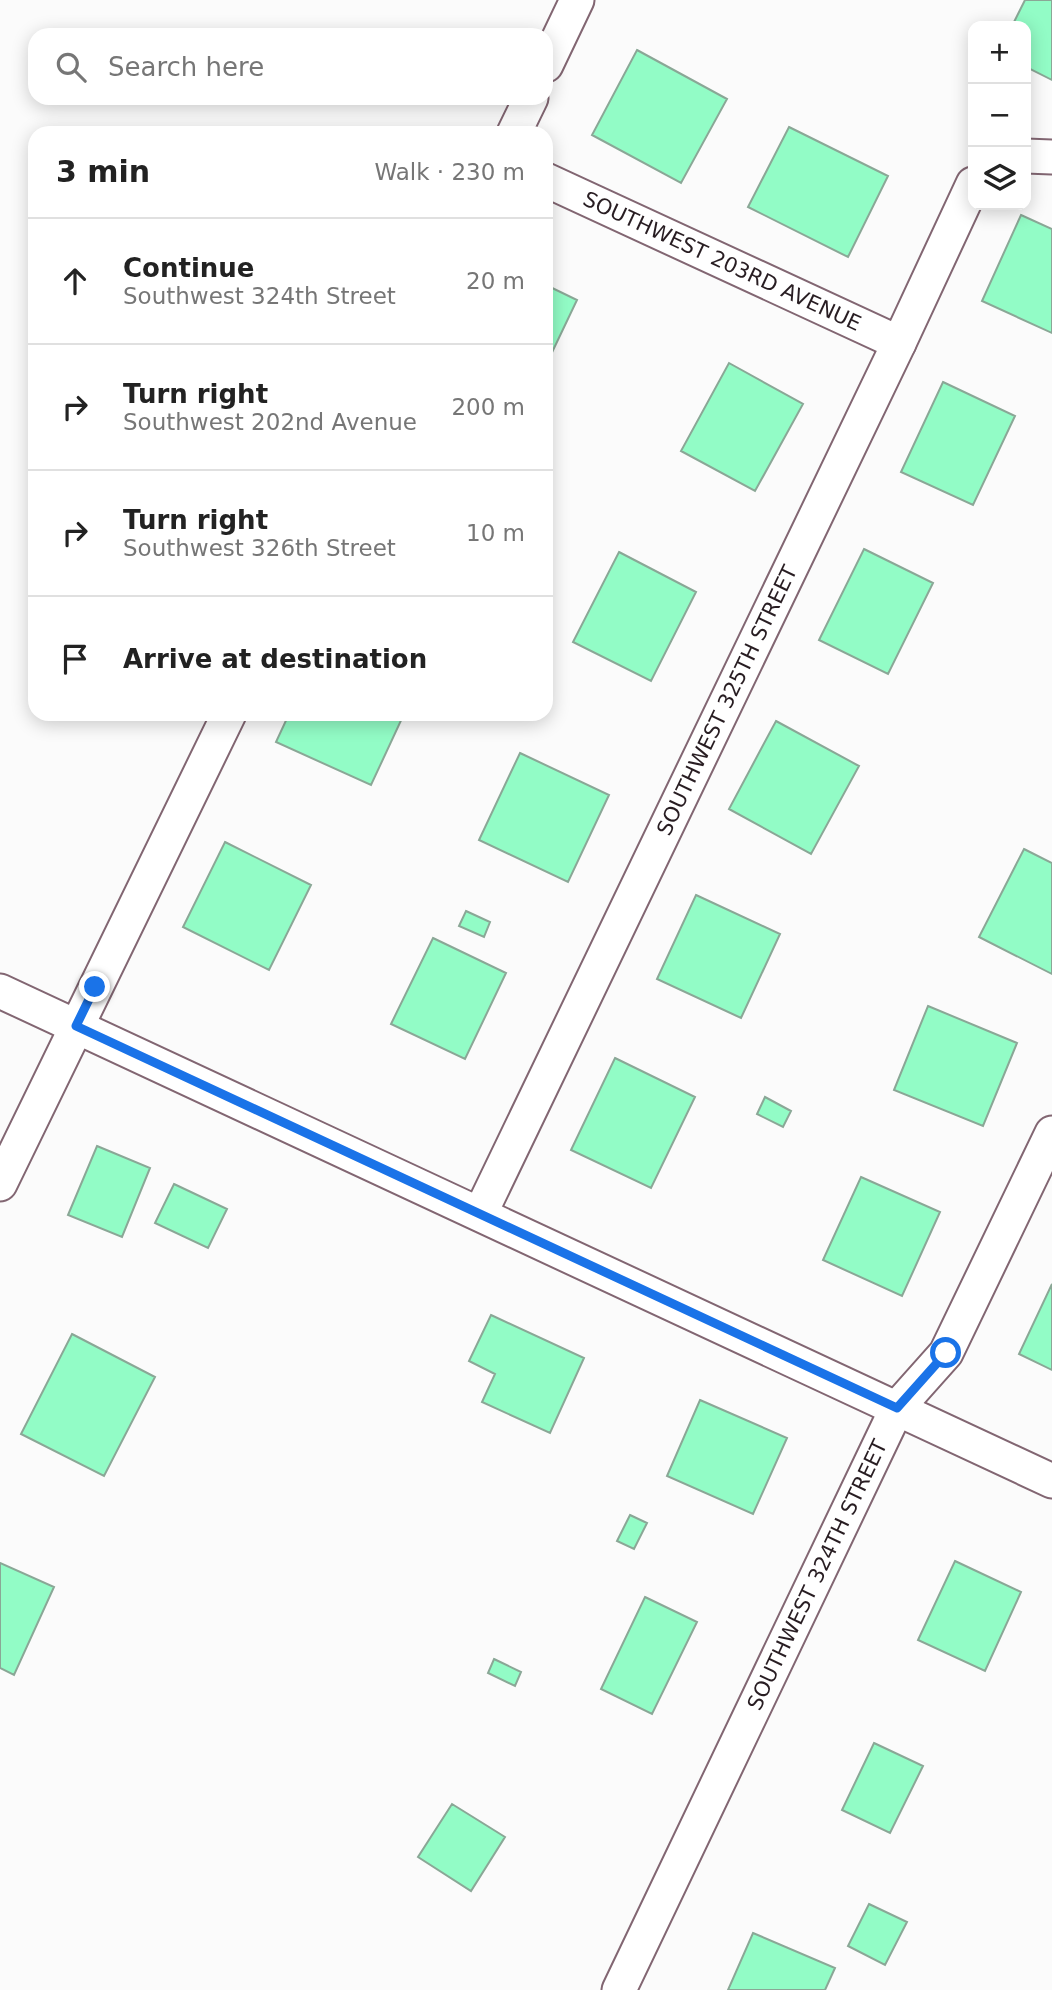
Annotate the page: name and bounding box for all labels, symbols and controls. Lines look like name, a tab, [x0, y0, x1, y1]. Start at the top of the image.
map controls	[968, 21, 1031, 210]
button: +	[968, 21, 1031, 84]
search box	[28, 28, 553, 105]
icon: search	[52, 48, 90, 86]
text: Search here	[108, 52, 264, 82]
button: −	[968, 84, 1031, 147]
button: layers	[968, 147, 1031, 210]
text: 3 min	[56, 154, 150, 189]
text: Walk · 230 m	[374, 159, 525, 185]
street label: SOUTHWEST 203RD AVENUE	[579, 187, 865, 336]
text: Continue	[123, 253, 254, 283]
icon: ahead	[56, 262, 94, 300]
text: 20 m	[466, 268, 525, 294]
text: Southwest 324th Street	[123, 283, 396, 309]
text: Turn right	[123, 379, 268, 409]
icon: right	[56, 388, 94, 426]
text: 200 m	[451, 394, 525, 420]
text: Southwest 202nd Avenue	[123, 409, 417, 435]
text: Turn right	[123, 505, 268, 535]
icon: right	[56, 514, 94, 552]
text: 10 m	[466, 520, 525, 546]
text: Southwest 326th Street	[123, 535, 396, 561]
street label: SOUTHWEST 325TH STREET	[652, 561, 802, 839]
icon: arrive	[56, 640, 94, 678]
text: Arrive at destination	[123, 644, 427, 674]
route end	[79, 971, 110, 1002]
route start	[930, 1337, 961, 1368]
street label: SOUTHWEST 324TH STREET	[743, 1436, 892, 1714]

